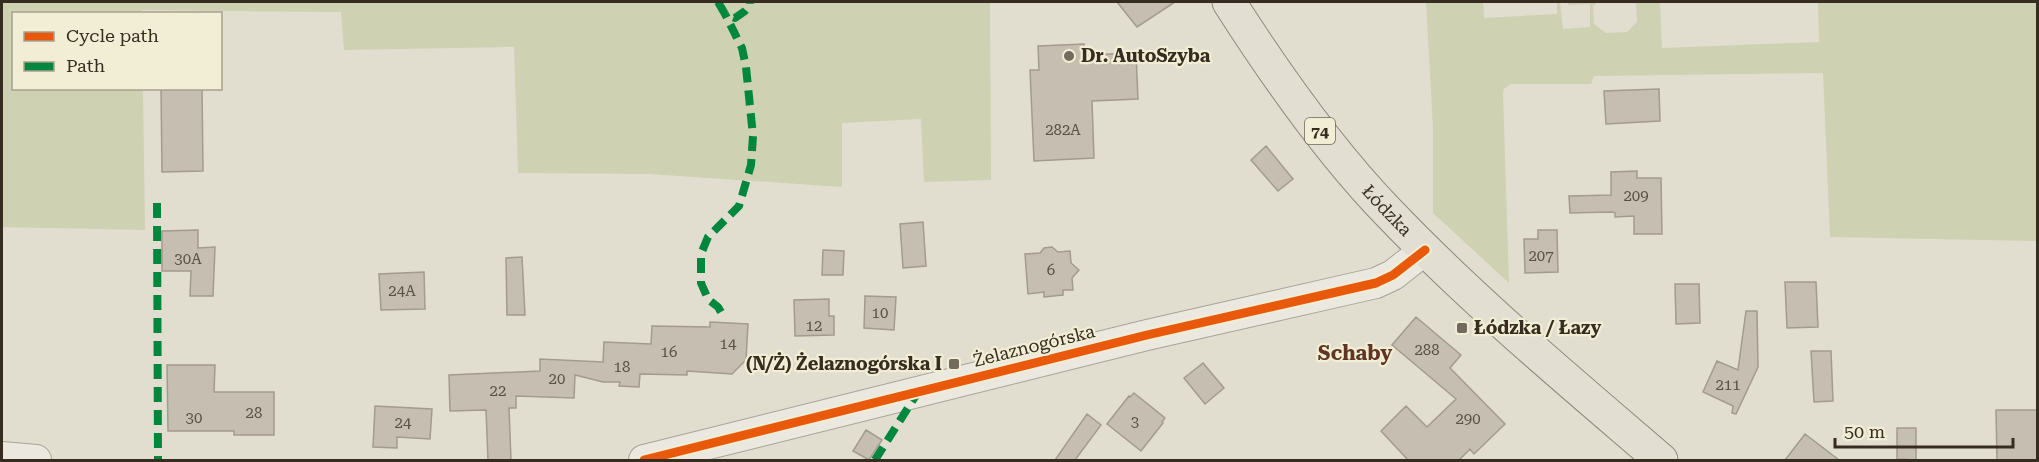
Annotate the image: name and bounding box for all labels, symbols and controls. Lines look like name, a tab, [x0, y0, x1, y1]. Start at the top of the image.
legend	[12, 12, 222, 90]
text: Cycle path	[66, 25, 159, 46]
place label: Dr. AutoSzyba	[1081, 45, 1211, 66]
marker: Dr. AutoSzyba	[1062, 49, 1076, 63]
text: Path	[66, 55, 105, 76]
road number: 74	[1305, 118, 1335, 144]
house number: 282A	[1045, 121, 1081, 139]
street label: Łódzka	[1358, 180, 1417, 240]
house number: 209	[1623, 187, 1649, 205]
house number: 207	[1528, 247, 1554, 265]
house number: 30A	[174, 250, 202, 268]
house number: 6	[1047, 261, 1055, 279]
house number: 24A	[388, 282, 416, 300]
house number: 10	[872, 304, 888, 322]
house number: 12	[806, 317, 822, 335]
place label: Łódzka / Łazy	[1474, 317, 1601, 338]
street label: Żelaznogórska	[971, 320, 1097, 371]
marker: Łódzka / Łazy	[1455, 321, 1469, 335]
house number: 14	[720, 335, 737, 353]
district label: Schaby	[1318, 341, 1392, 365]
house number: 288	[1414, 341, 1440, 359]
house number: 16	[661, 343, 677, 361]
place label: (N/Ż) Żelaznogórska I	[746, 352, 942, 374]
marker: (N/Ż) Żelaznogórska I	[947, 357, 961, 371]
house number: 18	[614, 358, 630, 376]
house number: 20	[549, 370, 565, 388]
house number: 211	[1715, 376, 1741, 394]
house number: 22	[490, 382, 506, 400]
house number: 28	[246, 404, 262, 422]
house number: 30	[186, 409, 202, 427]
house number: 290	[1455, 410, 1481, 428]
scale bar	[1835, 411, 2014, 449]
house number: 3	[1131, 413, 1139, 431]
house number: 24	[395, 414, 412, 432]
text: 50 m	[1844, 421, 1885, 442]

